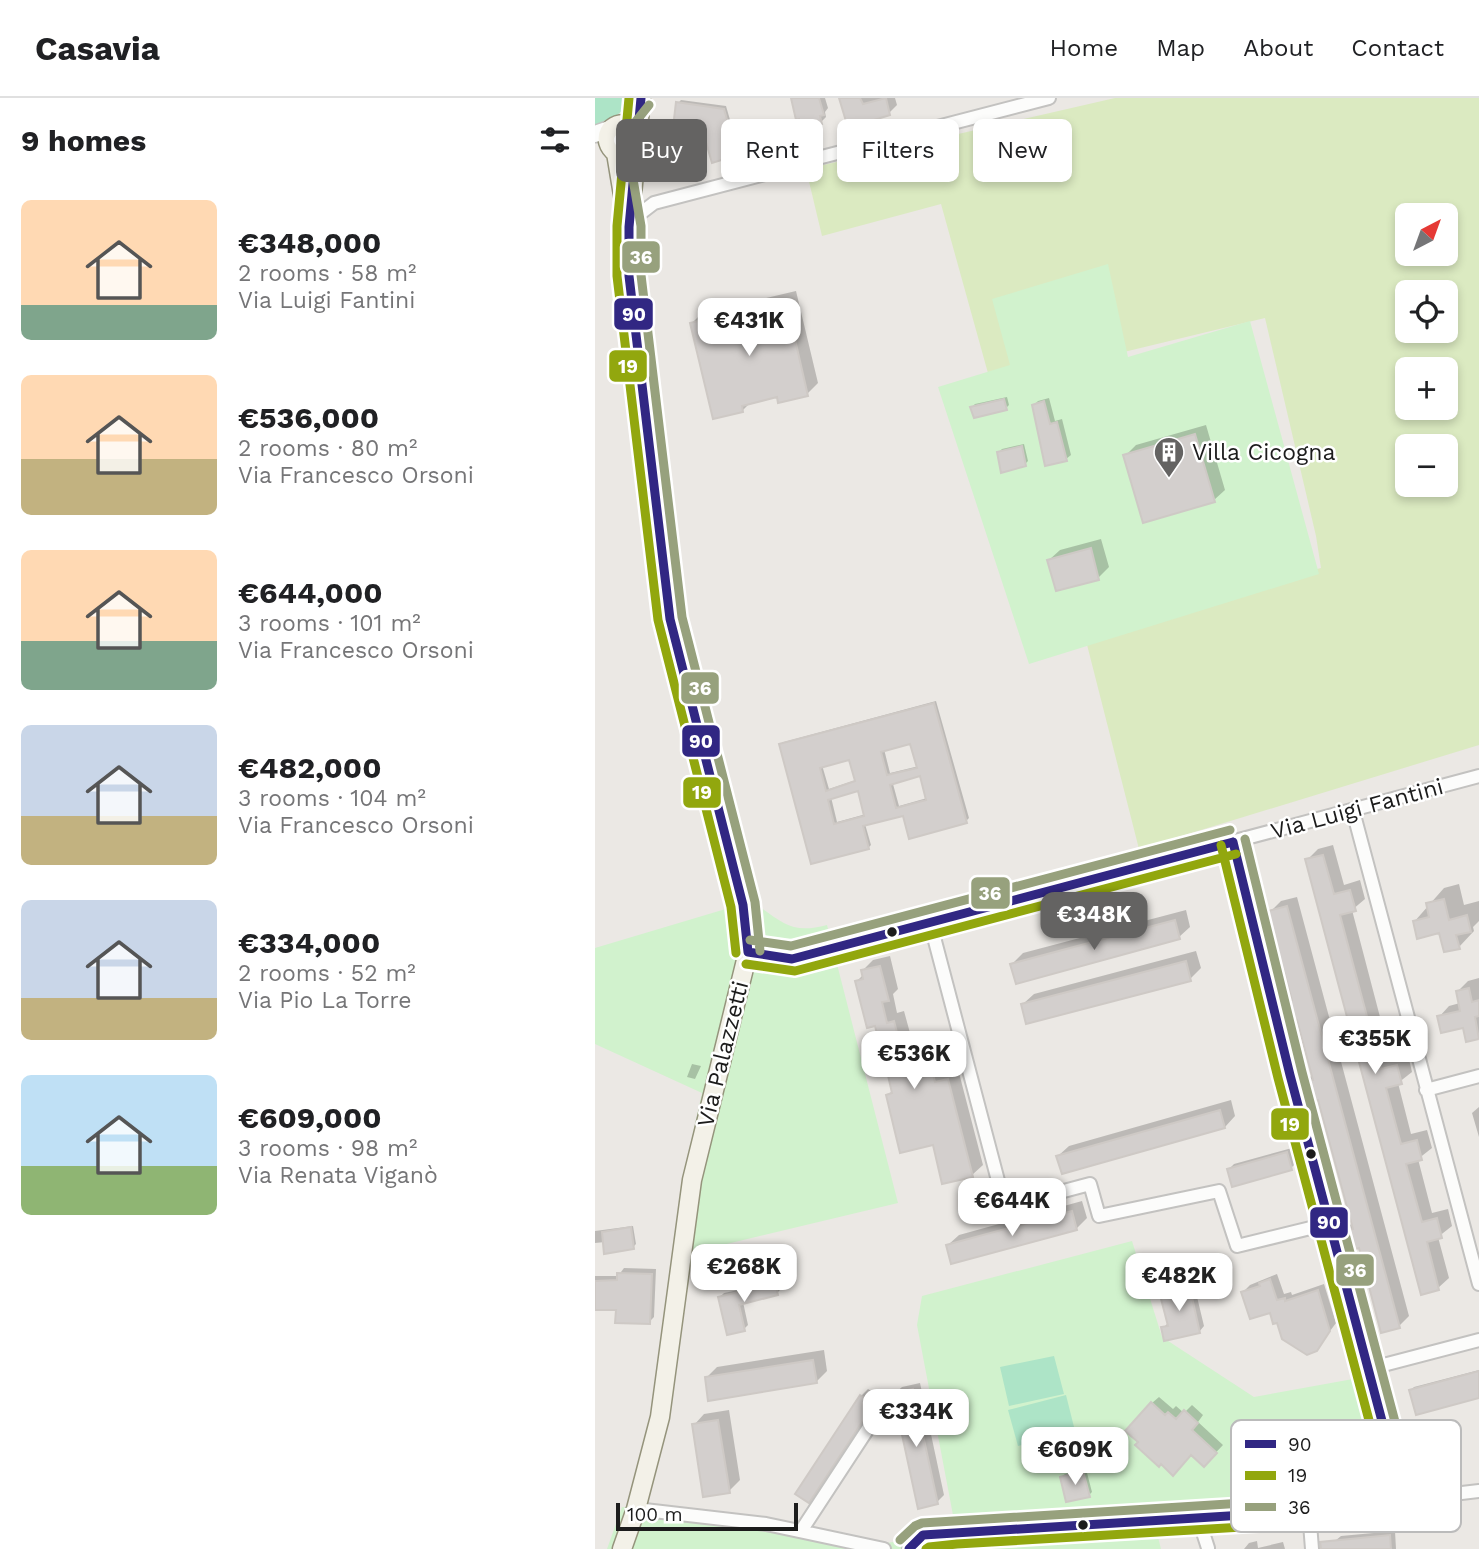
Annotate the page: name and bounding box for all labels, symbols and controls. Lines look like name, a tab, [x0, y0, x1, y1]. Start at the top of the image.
text: Casavia	[35, 29, 160, 68]
text: Home	[1050, 34, 1118, 62]
text: Map	[1156, 34, 1205, 62]
text: About	[1243, 34, 1313, 62]
text: Contact	[1351, 34, 1444, 62]
chip: Buy	[616, 119, 707, 182]
chip: Rent	[721, 119, 823, 182]
chip: Filters	[837, 119, 959, 182]
chip: New	[973, 119, 1072, 182]
icon: filters	[536, 121, 574, 159]
text: 9 homes	[21, 123, 146, 158]
north arrow	[1395, 203, 1458, 266]
map controls	[1395, 203, 1458, 497]
text: €348,000	[238, 225, 381, 260]
icon: home	[77, 228, 161, 312]
line badge: 36	[621, 240, 661, 274]
text: 36	[630, 246, 653, 269]
text: 2 rooms · 58 m²	[238, 260, 417, 287]
button: locate	[1395, 280, 1458, 343]
text: Via Luigi Fantini	[238, 287, 415, 314]
line badge: 90	[613, 297, 654, 331]
pin: €431K	[700, 299, 798, 358]
text: 90	[622, 303, 646, 326]
text: €431K	[714, 307, 784, 334]
line badge: 19	[608, 349, 648, 383]
text: 19	[618, 355, 638, 378]
button: +	[1395, 357, 1458, 420]
text: €536,000	[238, 400, 379, 435]
icon: home	[77, 403, 161, 487]
button: −	[1395, 434, 1458, 497]
text: 2 rooms · 80 m²	[238, 435, 417, 462]
building icon: Villa Cicogna	[1152, 435, 1186, 479]
place label: Villa Cicogna	[1192, 439, 1336, 466]
text: Via Francesco Orsoni	[238, 462, 474, 489]
text: €644,000	[238, 575, 383, 610]
icon: home	[77, 578, 161, 662]
text: 3 rooms · 101 m²	[238, 610, 421, 637]
text: Via Francesco Orsoni	[238, 637, 474, 664]
line badge: 36	[680, 671, 720, 705]
text: 36	[689, 677, 712, 700]
line badge: 90	[681, 724, 721, 758]
text: 90	[689, 730, 713, 753]
text: €482,000	[238, 750, 382, 785]
icon: home	[77, 753, 161, 837]
street label: Via Luigi Fantini	[1268, 773, 1446, 845]
line badge: 19	[682, 776, 722, 809]
text: 19	[692, 781, 712, 804]
text: 3 rooms · 104 m²	[238, 785, 426, 812]
text: Via Francesco Orsoni	[238, 812, 474, 839]
line badge: 36	[970, 876, 1011, 910]
text: 36	[979, 882, 1002, 905]
pin: €348K	[1045, 892, 1143, 952]
text: €348K	[1056, 901, 1132, 928]
text: €334,000	[238, 925, 380, 960]
unlabelled marker	[885, 925, 899, 939]
icon: home	[77, 928, 161, 1012]
text: 2 rooms · 52 m²	[238, 960, 416, 987]
street label: Via Palazzetti	[692, 978, 754, 1130]
text: Via Pio La Torre	[238, 987, 411, 1014]
pin: €355K	[1326, 1016, 1424, 1076]
text: €355K	[1339, 1025, 1411, 1052]
pin: €536K	[865, 1032, 963, 1091]
text: €536K	[877, 1040, 951, 1067]
text: €609,000	[238, 1100, 382, 1135]
icon: home	[77, 1103, 161, 1187]
line badge: 19	[1270, 1107, 1310, 1141]
text: 19	[1280, 1113, 1300, 1136]
text: 3 rooms · 98 m²	[238, 1135, 417, 1162]
unlabelled marker	[1304, 1147, 1318, 1161]
text: Via Renata Viganò	[238, 1162, 438, 1189]
pin: €644K	[963, 1178, 1061, 1238]
text: €644K	[974, 1187, 1050, 1214]
line badge: 90	[1309, 1206, 1349, 1239]
text: 90	[1317, 1211, 1341, 1234]
pin: €268K	[695, 1244, 793, 1304]
text: €268K	[707, 1253, 781, 1280]
line badge: 36	[1335, 1253, 1375, 1287]
pin: €482K	[1130, 1254, 1228, 1313]
text: 36	[1344, 1259, 1367, 1282]
text: €482K	[1141, 1262, 1217, 1289]
pin: €334K	[867, 1390, 965, 1449]
text: €334K	[879, 1398, 953, 1425]
legend	[1231, 1420, 1461, 1532]
pin: €609K	[1026, 1428, 1124, 1487]
text: 90	[1288, 1433, 1312, 1456]
text: €609K	[1037, 1436, 1113, 1463]
text: 19	[1288, 1464, 1307, 1487]
text: 36	[1288, 1496, 1311, 1519]
scale bar	[616, 1500, 798, 1532]
text: 100 m	[627, 1503, 683, 1526]
unlabelled marker	[1076, 1518, 1090, 1532]

